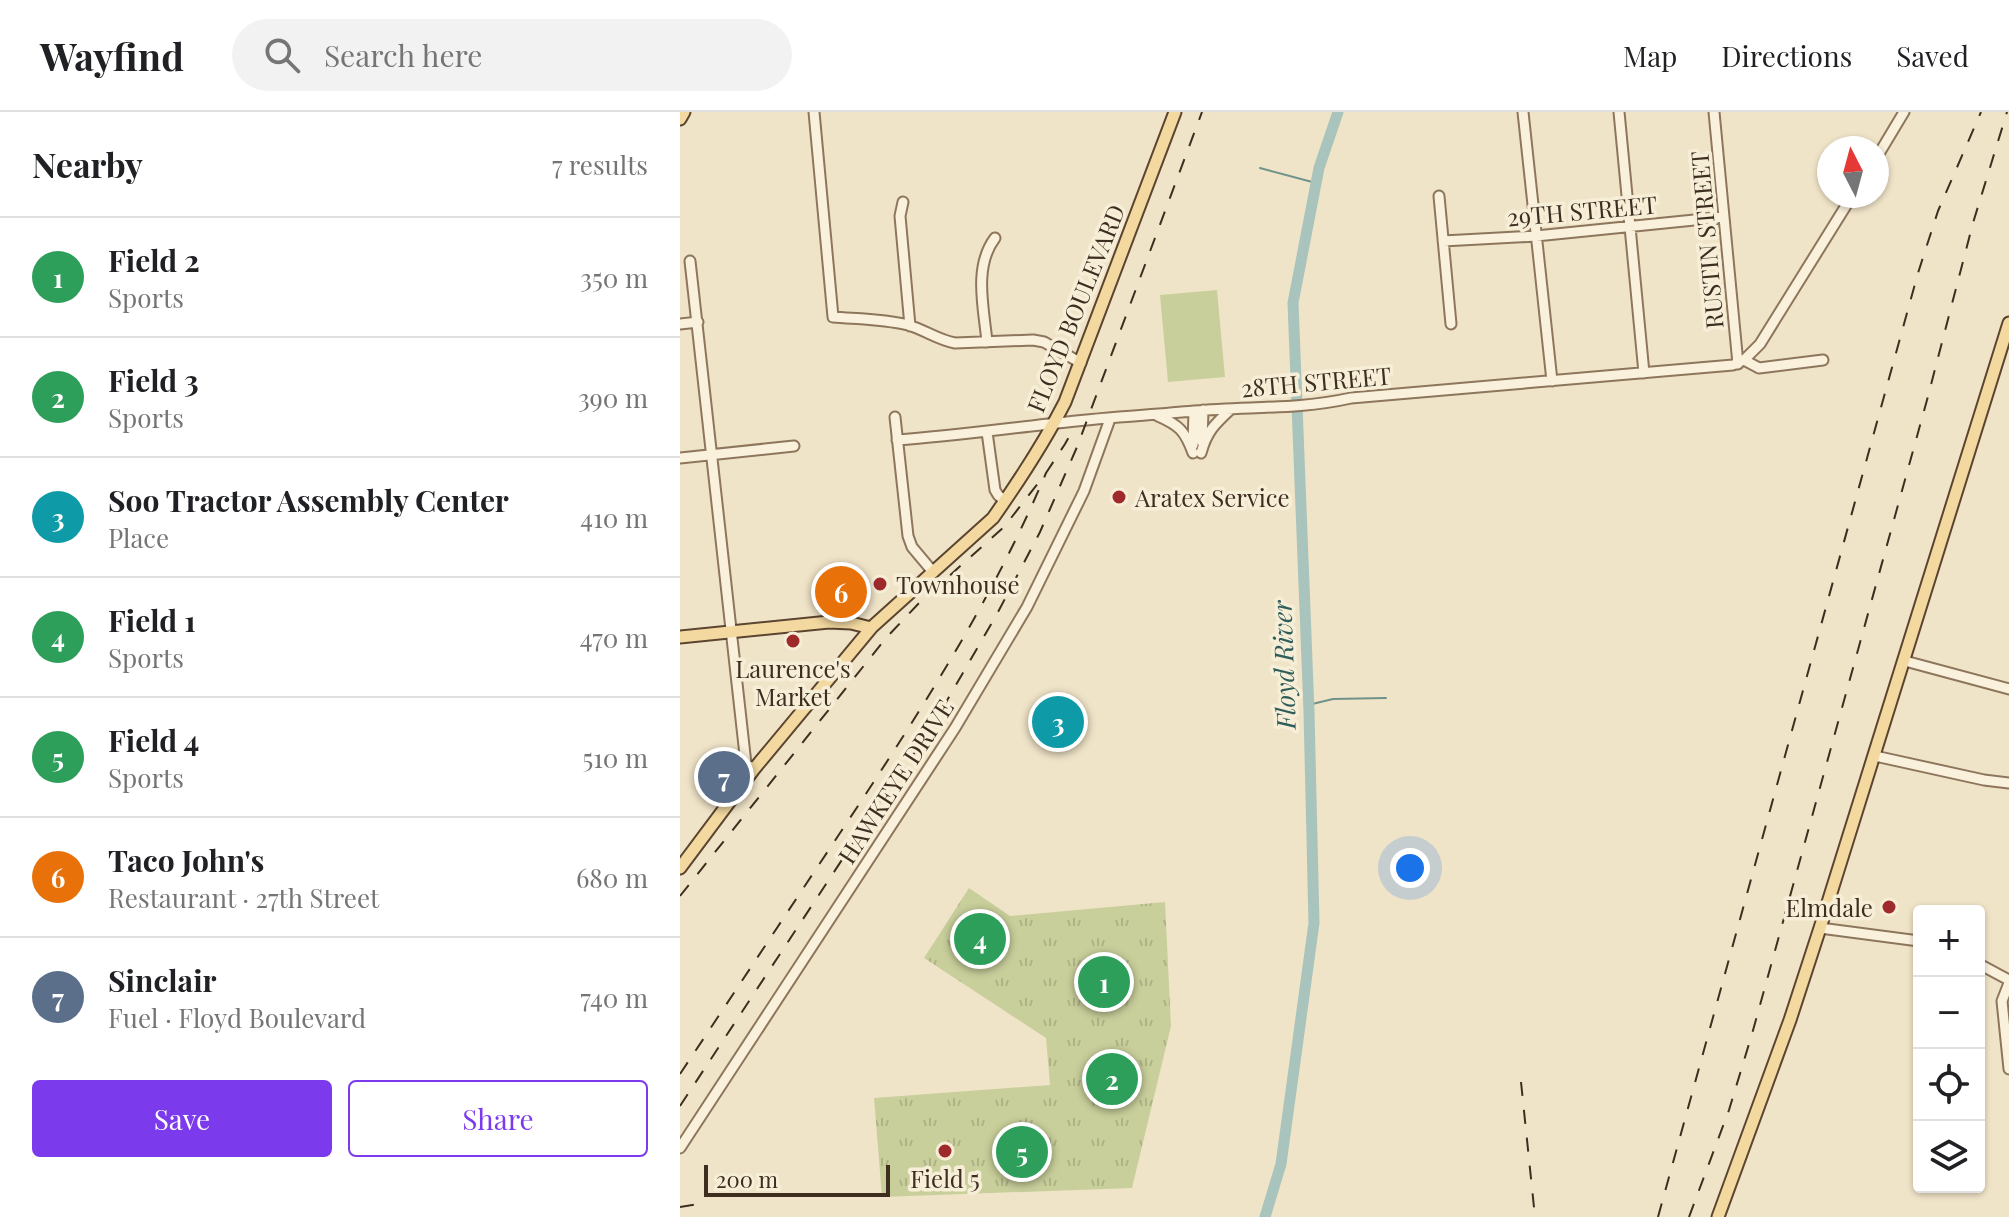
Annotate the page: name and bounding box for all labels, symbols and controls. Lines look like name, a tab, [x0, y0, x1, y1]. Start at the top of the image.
search box	[232, 19, 792, 91]
text: Wayfind	[40, 30, 184, 81]
icon: search	[260, 33, 304, 77]
text: Search here	[324, 35, 483, 75]
text: Map	[1623, 37, 1677, 74]
text: Directions	[1721, 37, 1852, 74]
text: Saved	[1896, 37, 1969, 74]
north arrow	[1817, 136, 1889, 208]
text: Nearby	[32, 141, 143, 187]
text: 7 results	[552, 147, 648, 182]
street label: RUSTIN STREET	[1682, 150, 1730, 330]
street label: 29TH STREET	[1506, 188, 1658, 232]
street label: FLOYD BOULEVARD	[1019, 199, 1131, 417]
text: Field 2	[108, 240, 200, 280]
text: 1	[53, 260, 63, 295]
text: 350 m	[580, 260, 648, 295]
text: Sports	[108, 280, 184, 315]
street label: 28TH STREET	[1240, 358, 1392, 404]
text: Field 3	[108, 360, 199, 400]
text: 2	[51, 380, 65, 415]
text: 390 m	[578, 380, 648, 415]
text: Sports	[108, 400, 184, 435]
text: Soo Tractor Assembly Center	[108, 480, 509, 520]
place label: Aratex Service	[1134, 481, 1290, 513]
marker: Aratex Service	[1110, 488, 1128, 506]
text: 3	[52, 500, 64, 535]
text: 410 m	[580, 500, 648, 535]
text: Place	[108, 520, 169, 555]
pin: 6	[815, 562, 867, 622]
place label: Townhouse	[896, 568, 1020, 600]
marker: Townhouse	[871, 575, 889, 593]
water label: Floyd River	[1263, 599, 1303, 731]
text: Field 1	[108, 600, 196, 640]
text: 4	[51, 620, 65, 655]
text: 470 m	[580, 620, 648, 655]
marker: Laurence's Market	[784, 632, 802, 650]
text: Sports	[108, 640, 184, 675]
place label: Laurence's Market	[735, 652, 851, 712]
pin: 3	[1032, 692, 1084, 752]
street label: HAWKEYE DRIVE	[830, 693, 960, 869]
text: Field 4	[108, 720, 199, 760]
text: 5	[52, 740, 64, 775]
text: 510 m	[582, 740, 648, 775]
pin: 7	[698, 747, 750, 807]
text: Sports	[108, 760, 184, 795]
text: Taco John's	[108, 840, 264, 880]
your location	[1390, 848, 1430, 888]
text: 6	[51, 860, 65, 895]
text: 680 m	[576, 860, 648, 895]
text: Restaurant · 27th Street	[108, 880, 379, 915]
place label: Elmdale	[1786, 891, 1873, 923]
marker: Elmdale	[1880, 898, 1898, 916]
map controls	[1913, 905, 1985, 1193]
button: +	[1913, 905, 1985, 977]
pin: 4	[954, 909, 1006, 969]
pin: 1	[1078, 952, 1130, 1012]
text: Sinclair	[108, 960, 217, 1000]
button: −	[1913, 977, 1985, 1049]
text: 7	[52, 980, 64, 1015]
text: 740 m	[580, 980, 648, 1015]
text: Fuel · Floyd Boulevard	[108, 1000, 366, 1035]
pin: 2	[1086, 1049, 1138, 1109]
button: locate	[1913, 1049, 1985, 1121]
button: Save	[32, 1080, 332, 1157]
button: Share	[348, 1080, 648, 1157]
button: layers	[1913, 1121, 1985, 1193]
pin: 5	[996, 1122, 1048, 1182]
marker: Field 5	[936, 1142, 954, 1160]
scale bar	[704, 1161, 890, 1197]
place label: Field 5	[910, 1162, 980, 1194]
text: 200 m	[716, 1164, 778, 1194]

